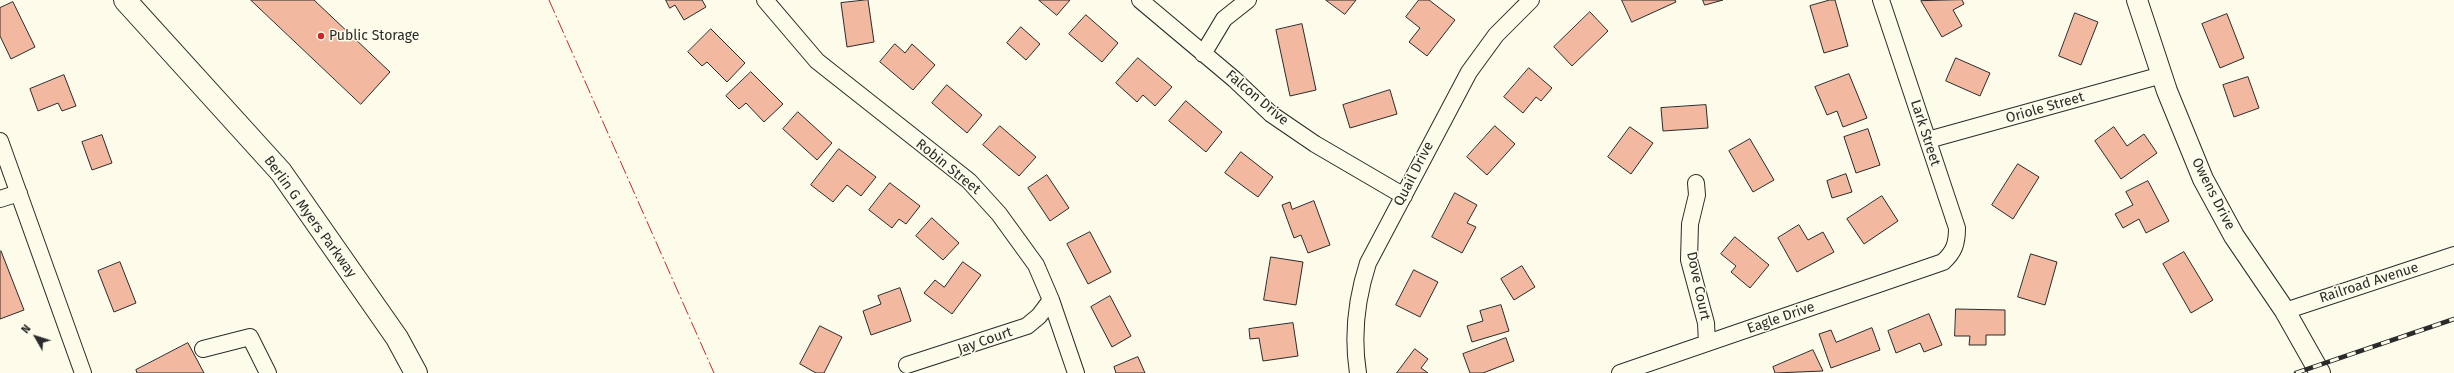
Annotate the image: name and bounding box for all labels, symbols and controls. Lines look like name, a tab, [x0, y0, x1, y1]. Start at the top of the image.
place label: Public Storage	[329, 28, 419, 44]
marker: Public Storage	[316, 31, 326, 41]
street label: Falcon Drive	[1222, 67, 1292, 129]
street label: Oriole Street	[2004, 89, 2086, 127]
street label: Lark Street	[1906, 98, 1944, 168]
street label: Robin Street	[912, 136, 984, 198]
street label: Quail Drive	[1391, 139, 1437, 209]
street label: Berlin G Myers Parkway	[260, 153, 360, 281]
street label: Owens Drive	[2188, 155, 2238, 233]
street label: Dove Court	[1683, 250, 1713, 322]
street label: Railroad Avenue	[2317, 259, 2421, 307]
street label: Eagle Drive	[1745, 299, 1817, 337]
north arrow	[16, 317, 56, 357]
text: N	[19, 322, 34, 336]
street label: Jay Court	[955, 324, 1015, 358]

